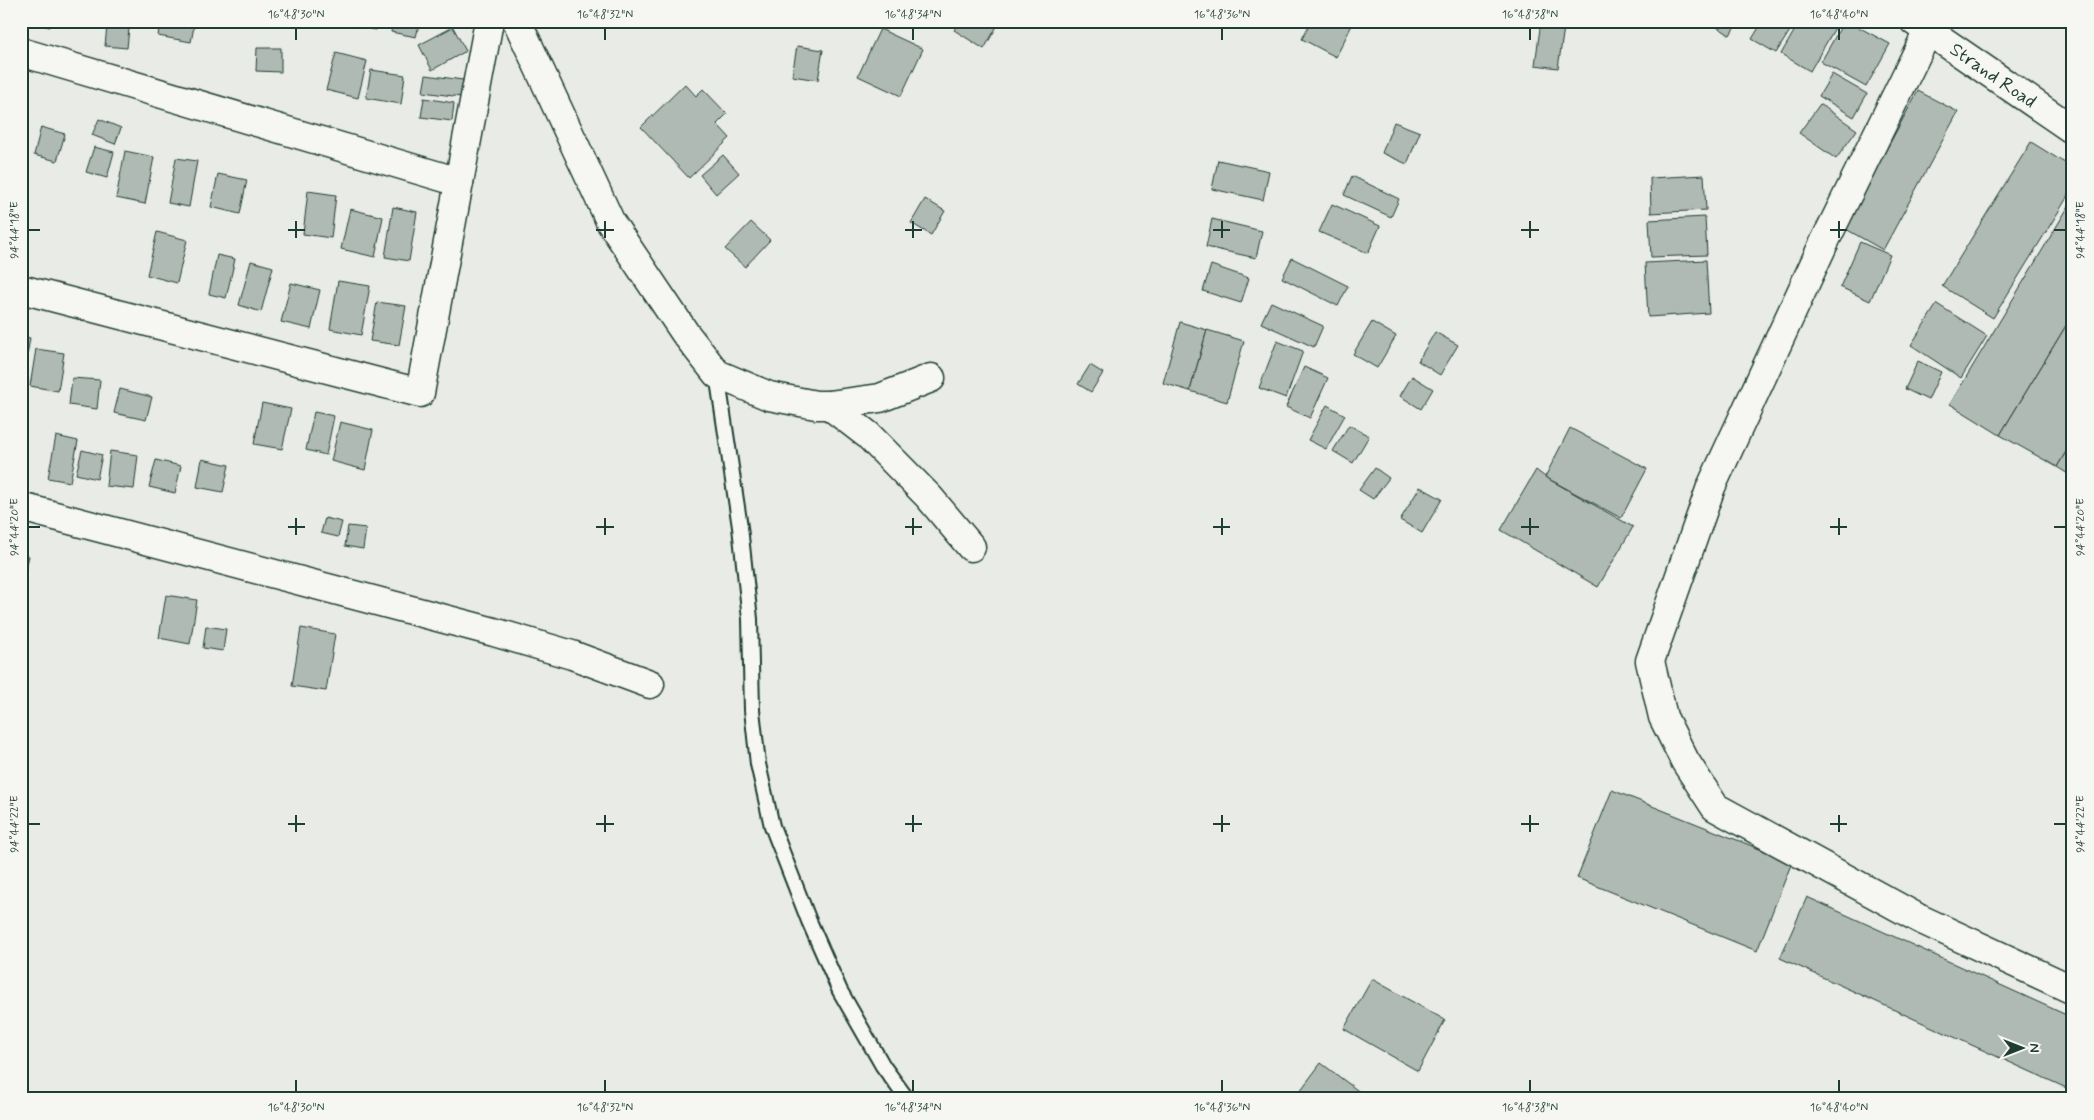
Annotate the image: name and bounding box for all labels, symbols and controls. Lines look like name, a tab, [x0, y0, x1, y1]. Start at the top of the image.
text: 16°48'30"N	[268, 7, 324, 23]
text: 16°48'32"N	[577, 7, 633, 23]
text: 16°48'34"N	[884, 7, 942, 23]
text: 16°48'36"N	[1194, 7, 1250, 23]
text: 16°48'38"N	[1502, 7, 1558, 23]
text: 16°48'40"N	[1810, 7, 1868, 23]
street label: Strand Road	[1945, 37, 2041, 114]
text: 94°44'18"E	[7, 201, 23, 259]
text: 94°44'18"E	[2073, 201, 2089, 259]
text: 94°44'20"E	[7, 498, 23, 556]
text: 94°44'20"E	[2073, 498, 2089, 556]
text: 94°44'22"E	[7, 795, 23, 853]
text: 94°44'22"E	[2073, 795, 2089, 853]
north arrow	[1996, 1022, 2046, 1072]
text: N	[2025, 1043, 2043, 1053]
text: 16°48'30"N	[268, 1100, 324, 1116]
text: 16°48'32"N	[577, 1100, 633, 1116]
text: 16°48'34"N	[884, 1100, 942, 1116]
text: 16°48'36"N	[1194, 1100, 1250, 1116]
text: 16°48'38"N	[1502, 1100, 1558, 1116]
text: 16°48'40"N	[1810, 1100, 1868, 1116]

